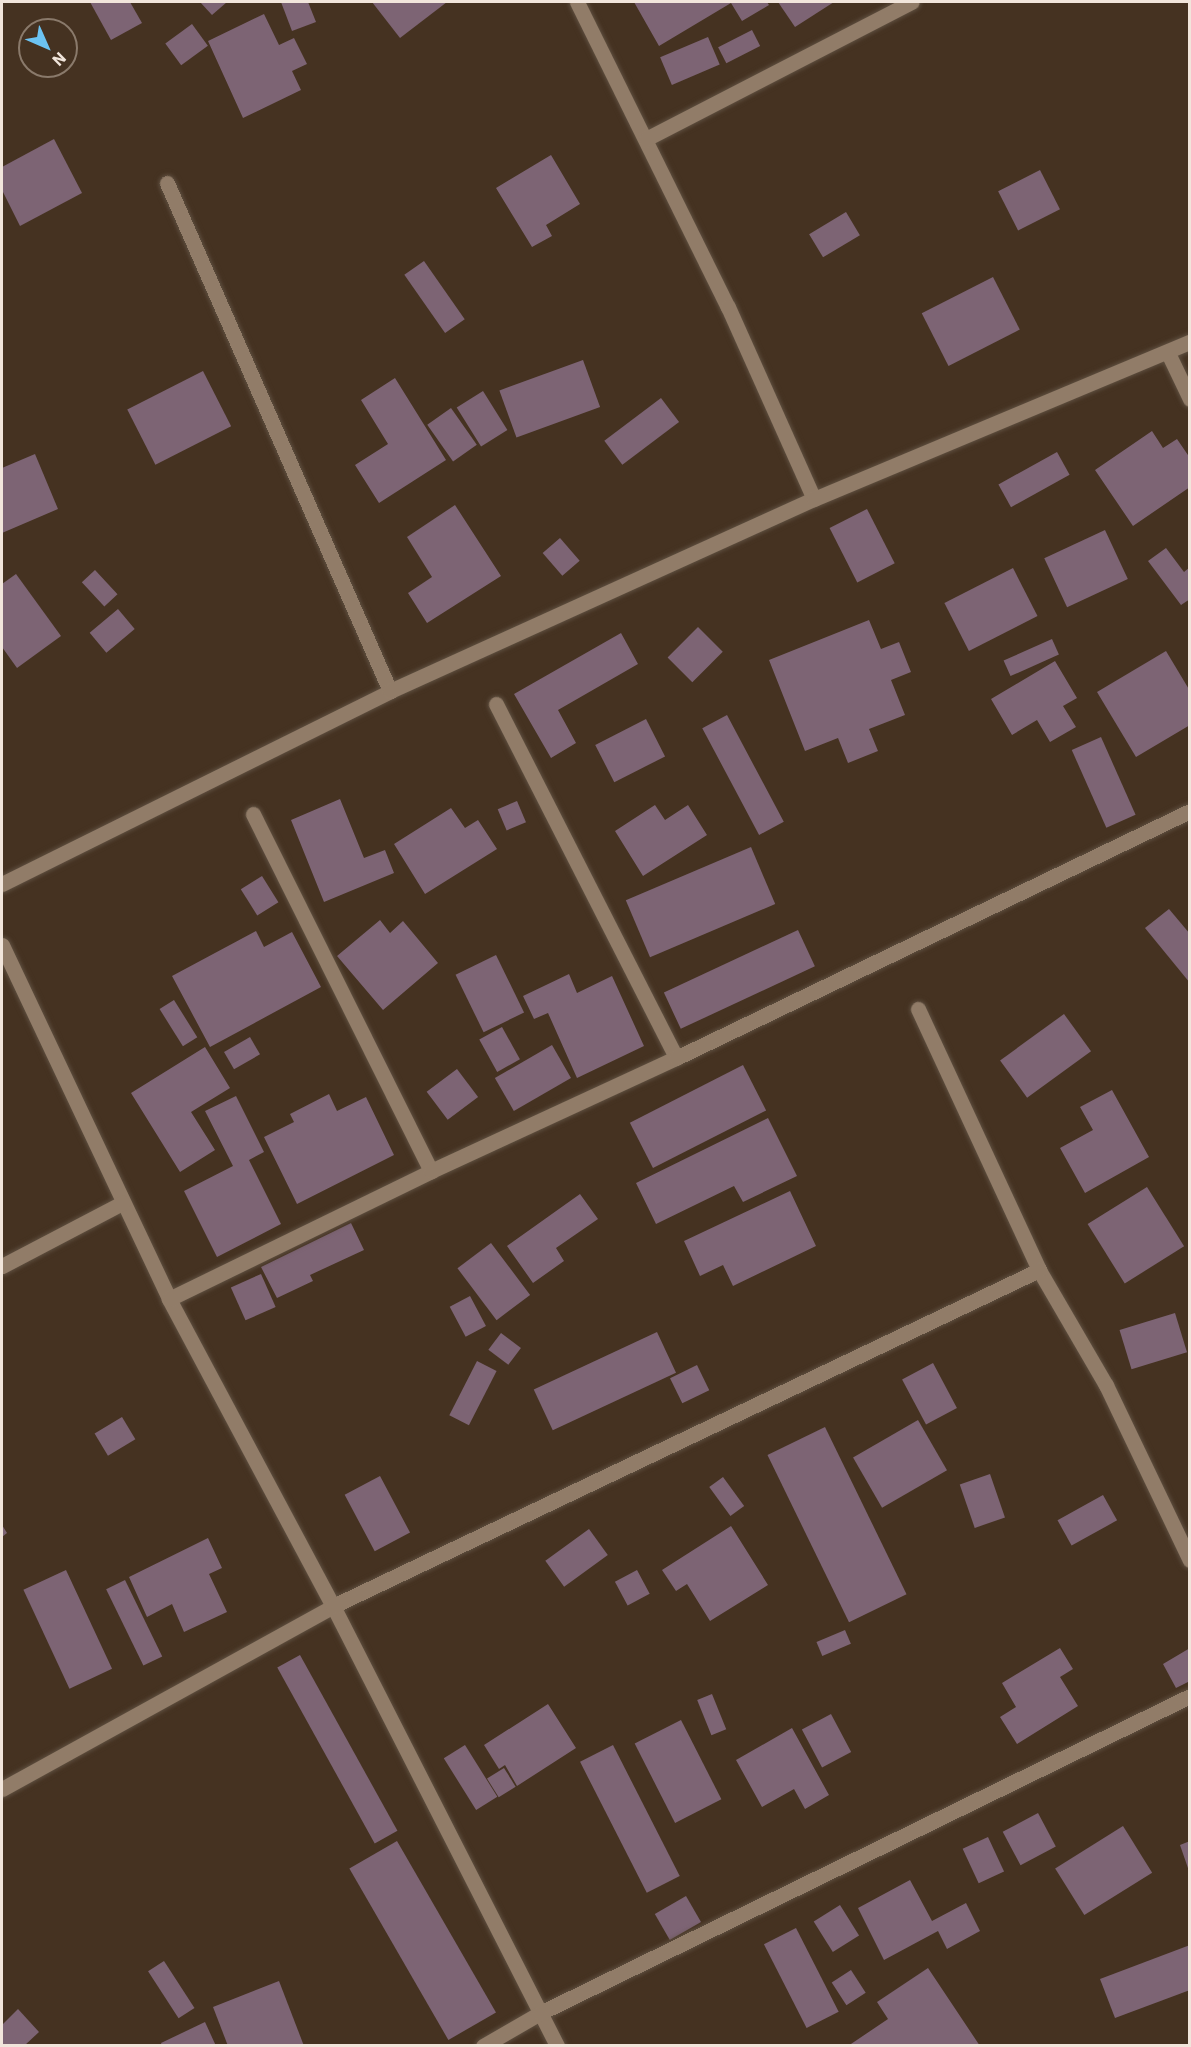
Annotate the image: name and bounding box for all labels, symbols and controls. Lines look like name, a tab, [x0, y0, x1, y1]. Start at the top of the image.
north arrow	[18, 18, 78, 78]
text: N	[48, 48, 70, 70]

